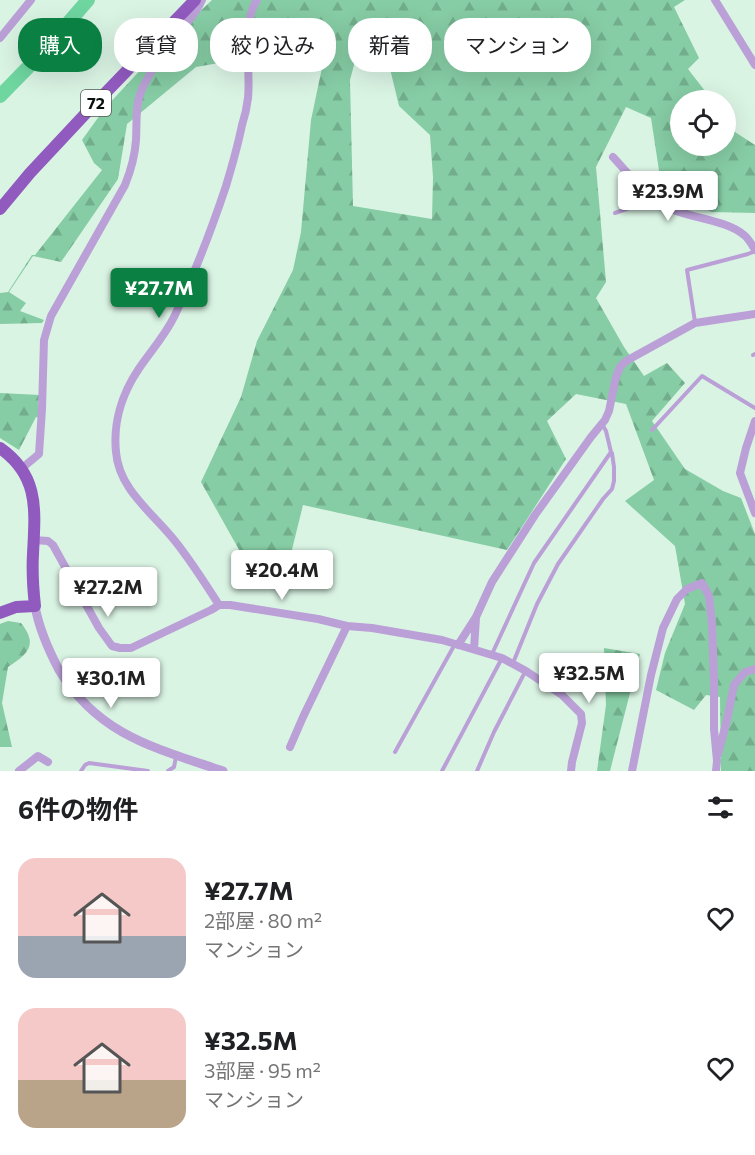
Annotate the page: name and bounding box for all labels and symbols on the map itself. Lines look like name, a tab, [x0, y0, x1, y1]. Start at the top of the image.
road number: 72	[81, 90, 111, 116]
pin: ¥23.9M	[619, 171, 717, 222]
pin: ¥27.7M	[110, 268, 208, 319]
pin: ¥20.4M	[233, 550, 331, 601]
pin: ¥27.2M	[59, 567, 157, 618]
pin: ¥32.5M	[540, 653, 638, 704]
pin: ¥30.1M	[62, 658, 160, 709]

